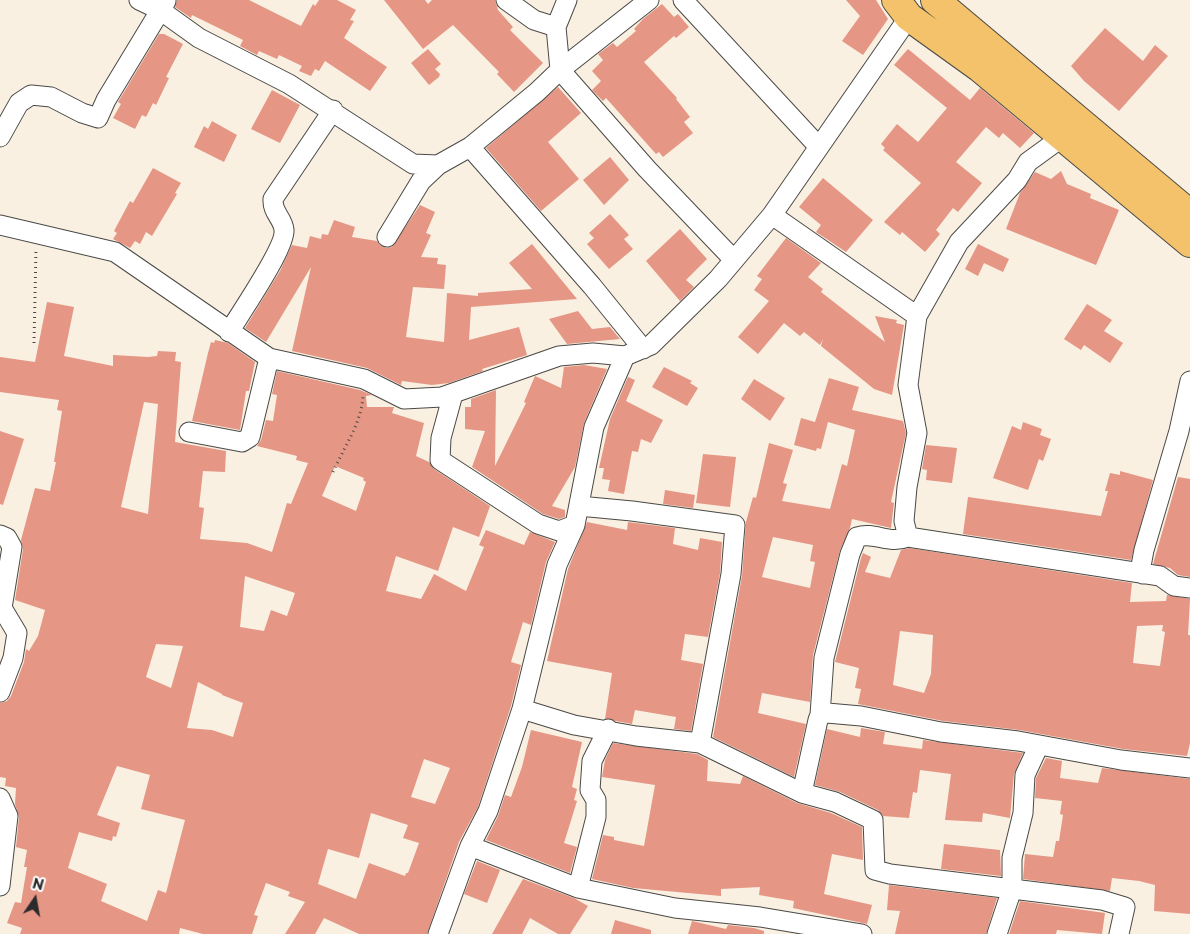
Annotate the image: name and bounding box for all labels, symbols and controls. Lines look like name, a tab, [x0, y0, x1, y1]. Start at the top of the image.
text: N	[31, 872, 46, 895]
north arrow	[10, 874, 60, 924]

